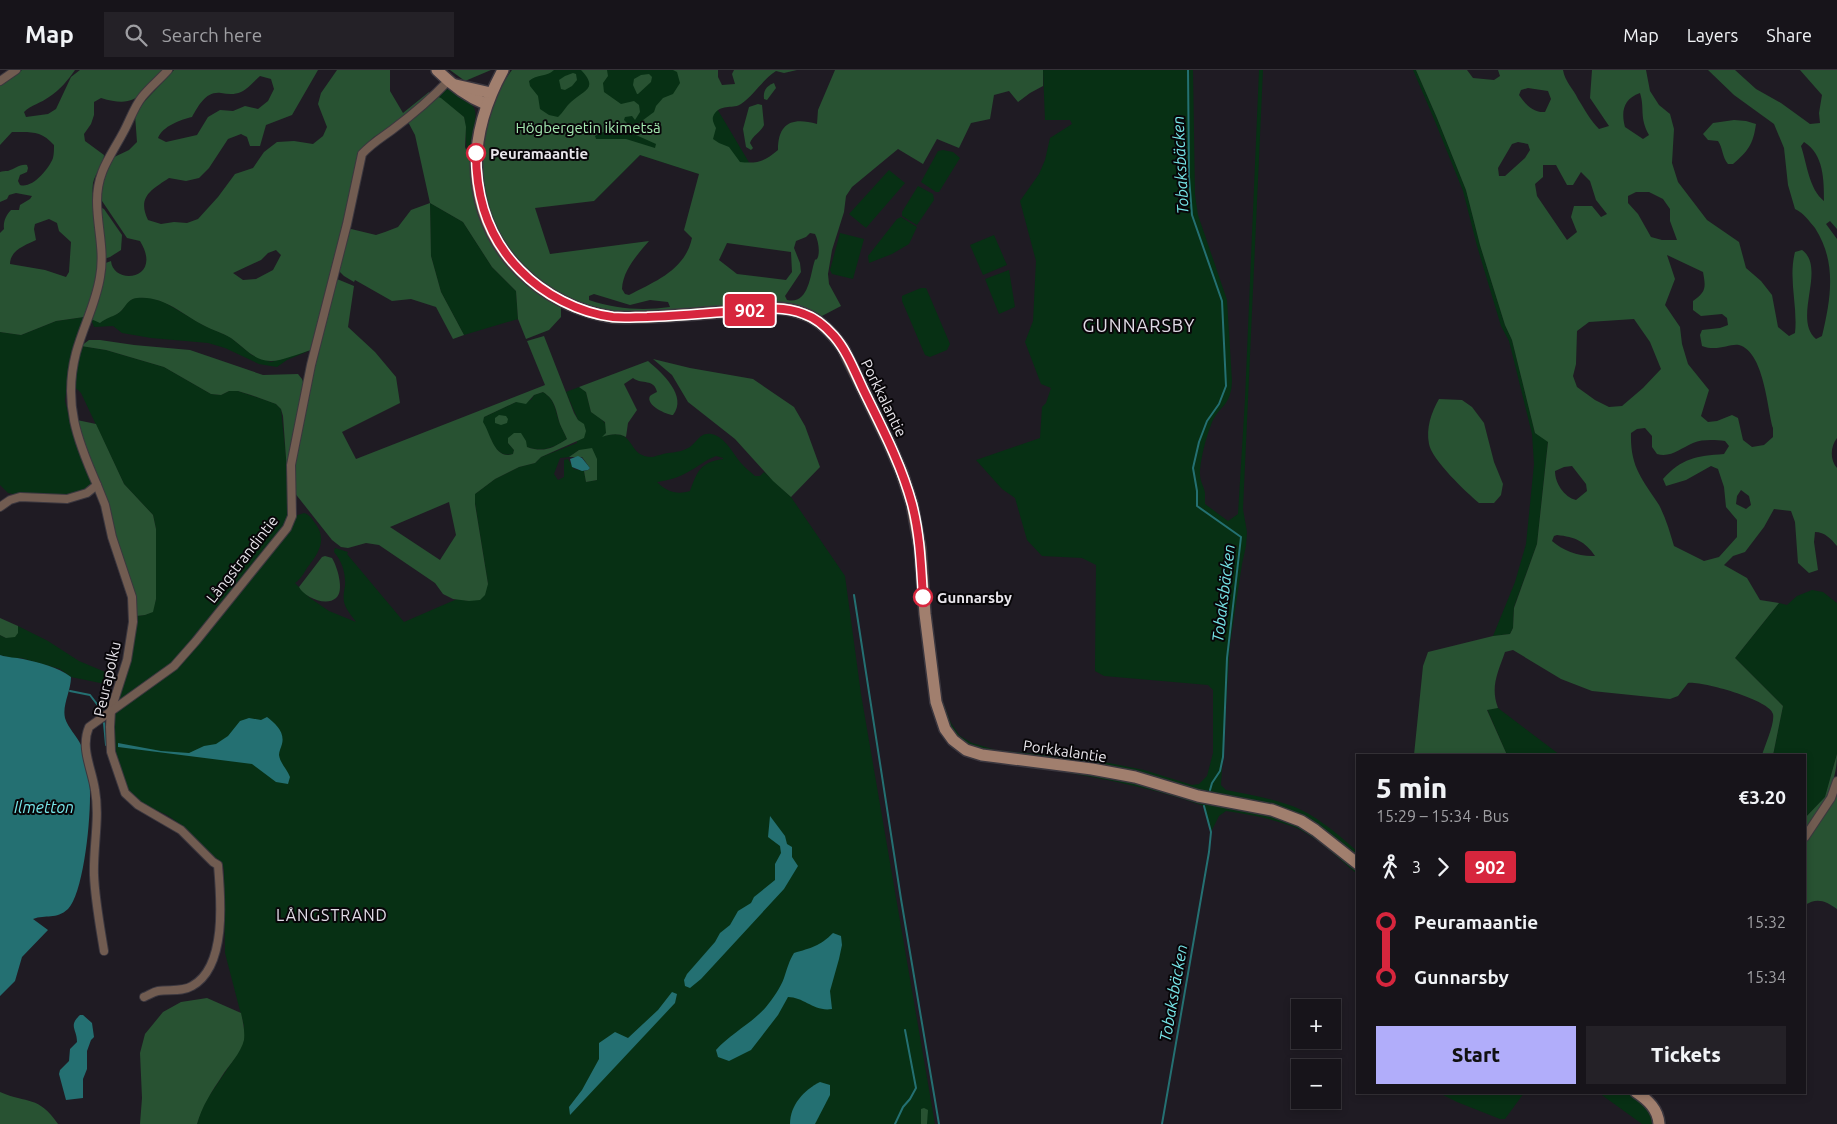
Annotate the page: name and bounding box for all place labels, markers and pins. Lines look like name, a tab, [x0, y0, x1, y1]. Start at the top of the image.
marker: Peuramaantie	[466, 143, 486, 163]
place label: Peuramaantie	[490, 145, 588, 162]
marker: Gunnarsby	[913, 587, 933, 607]
place label: Gunnarsby	[937, 589, 1012, 606]

